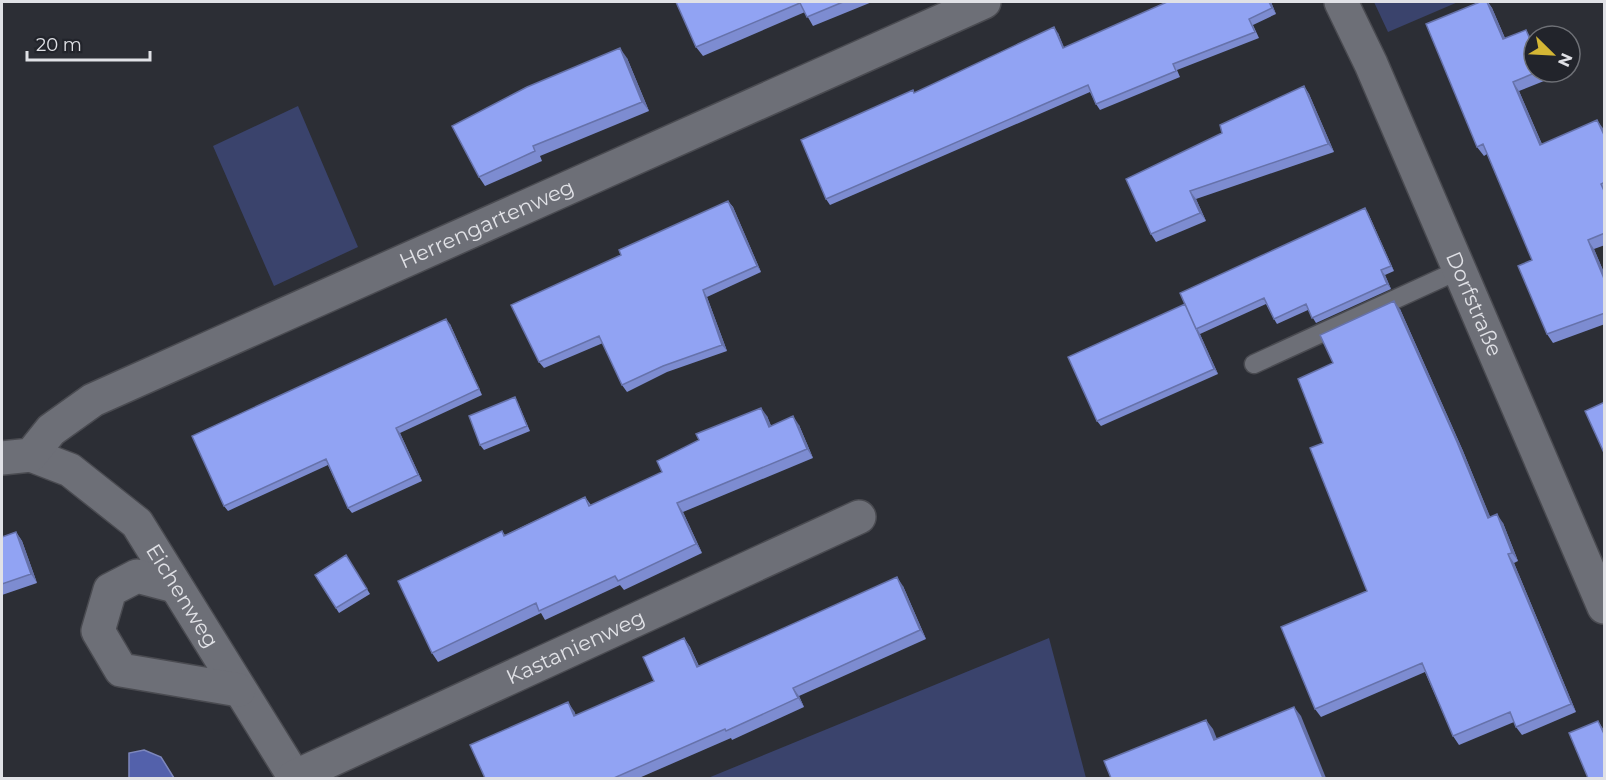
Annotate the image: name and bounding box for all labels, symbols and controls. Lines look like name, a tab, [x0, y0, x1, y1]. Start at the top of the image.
scale bar	[27, 24, 150, 62]
north arrow	[1522, 24, 1582, 84]
text: 20 m	[36, 34, 82, 56]
text: N	[1554, 50, 1577, 70]
street label: Herrengartenweg	[395, 174, 578, 274]
street label: Dorfstraße	[1441, 248, 1508, 360]
street label: Eichenweg	[141, 539, 224, 652]
street label: Kastanienweg	[502, 604, 649, 690]

